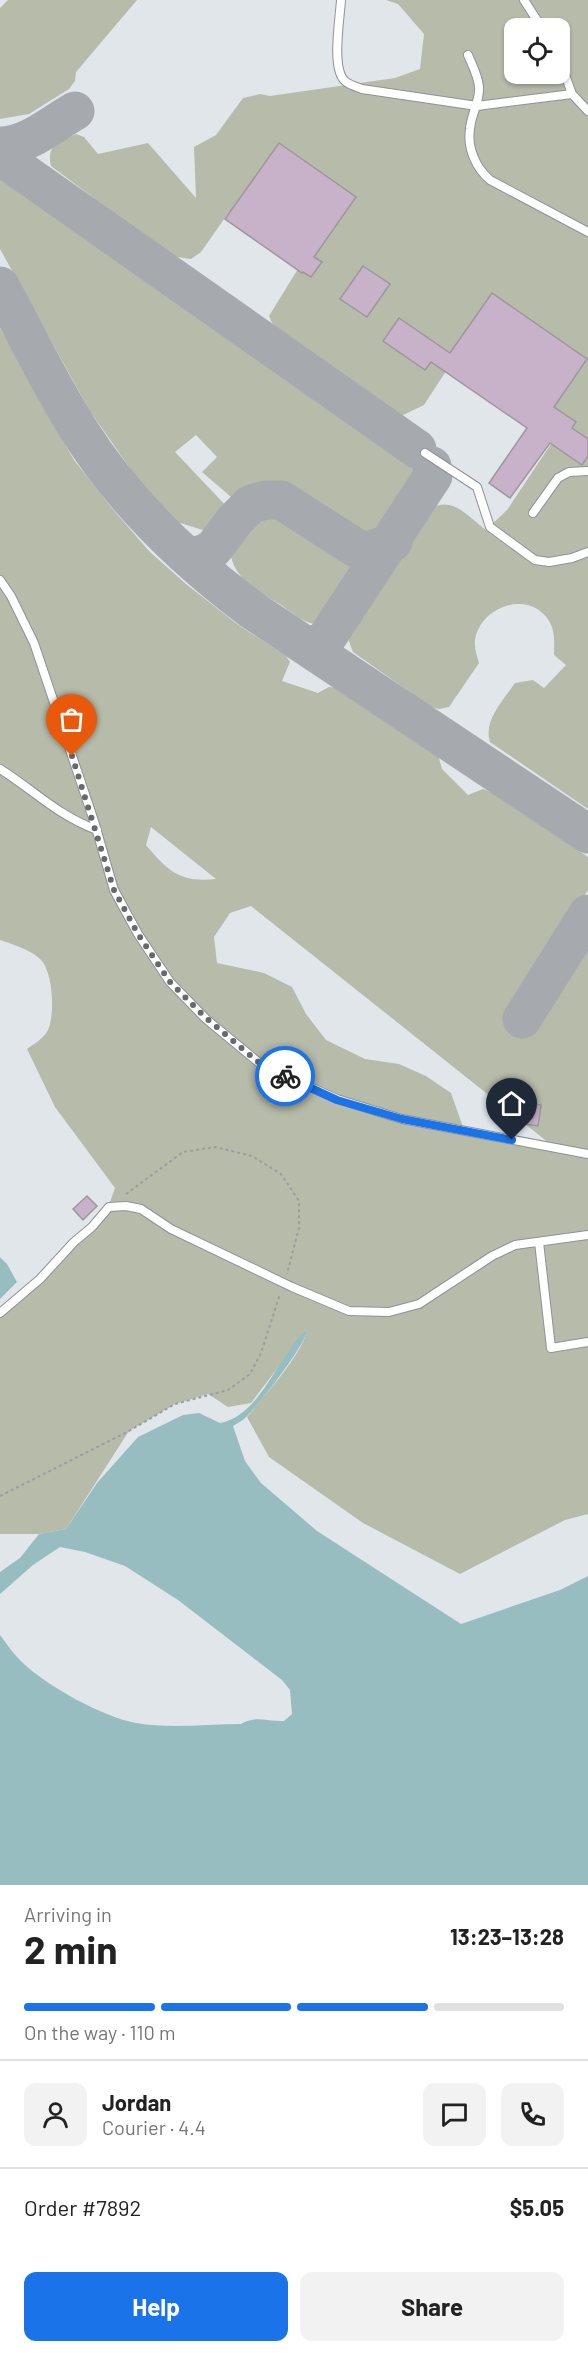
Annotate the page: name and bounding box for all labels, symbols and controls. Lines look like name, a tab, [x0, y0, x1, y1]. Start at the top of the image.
map controls	[504, 18, 570, 84]
button: locate	[504, 18, 570, 84]
pin	[46, 694, 97, 756]
icon: bag	[55, 703, 88, 736]
courier	[255, 1046, 315, 1106]
icon: bike	[269, 1060, 302, 1093]
pin	[486, 1078, 537, 1140]
icon: home	[495, 1087, 528, 1120]
text: Arriving in	[24, 1902, 112, 1926]
text: 13:23–13:28	[450, 1923, 564, 1949]
text: 2 min	[24, 1925, 117, 1972]
text: On the way · 110 m	[24, 2020, 175, 2044]
button: person	[24, 2083, 87, 2146]
button: chat	[423, 2083, 486, 2146]
button: phone	[501, 2083, 564, 2146]
text: Jordan	[102, 2089, 171, 2115]
text: Courier · 4.4	[102, 2115, 206, 2139]
text: Order #7892	[24, 2194, 141, 2220]
text: $5.05	[510, 2194, 564, 2220]
button: Help	[24, 2272, 288, 2341]
button: Share	[300, 2272, 564, 2341]

